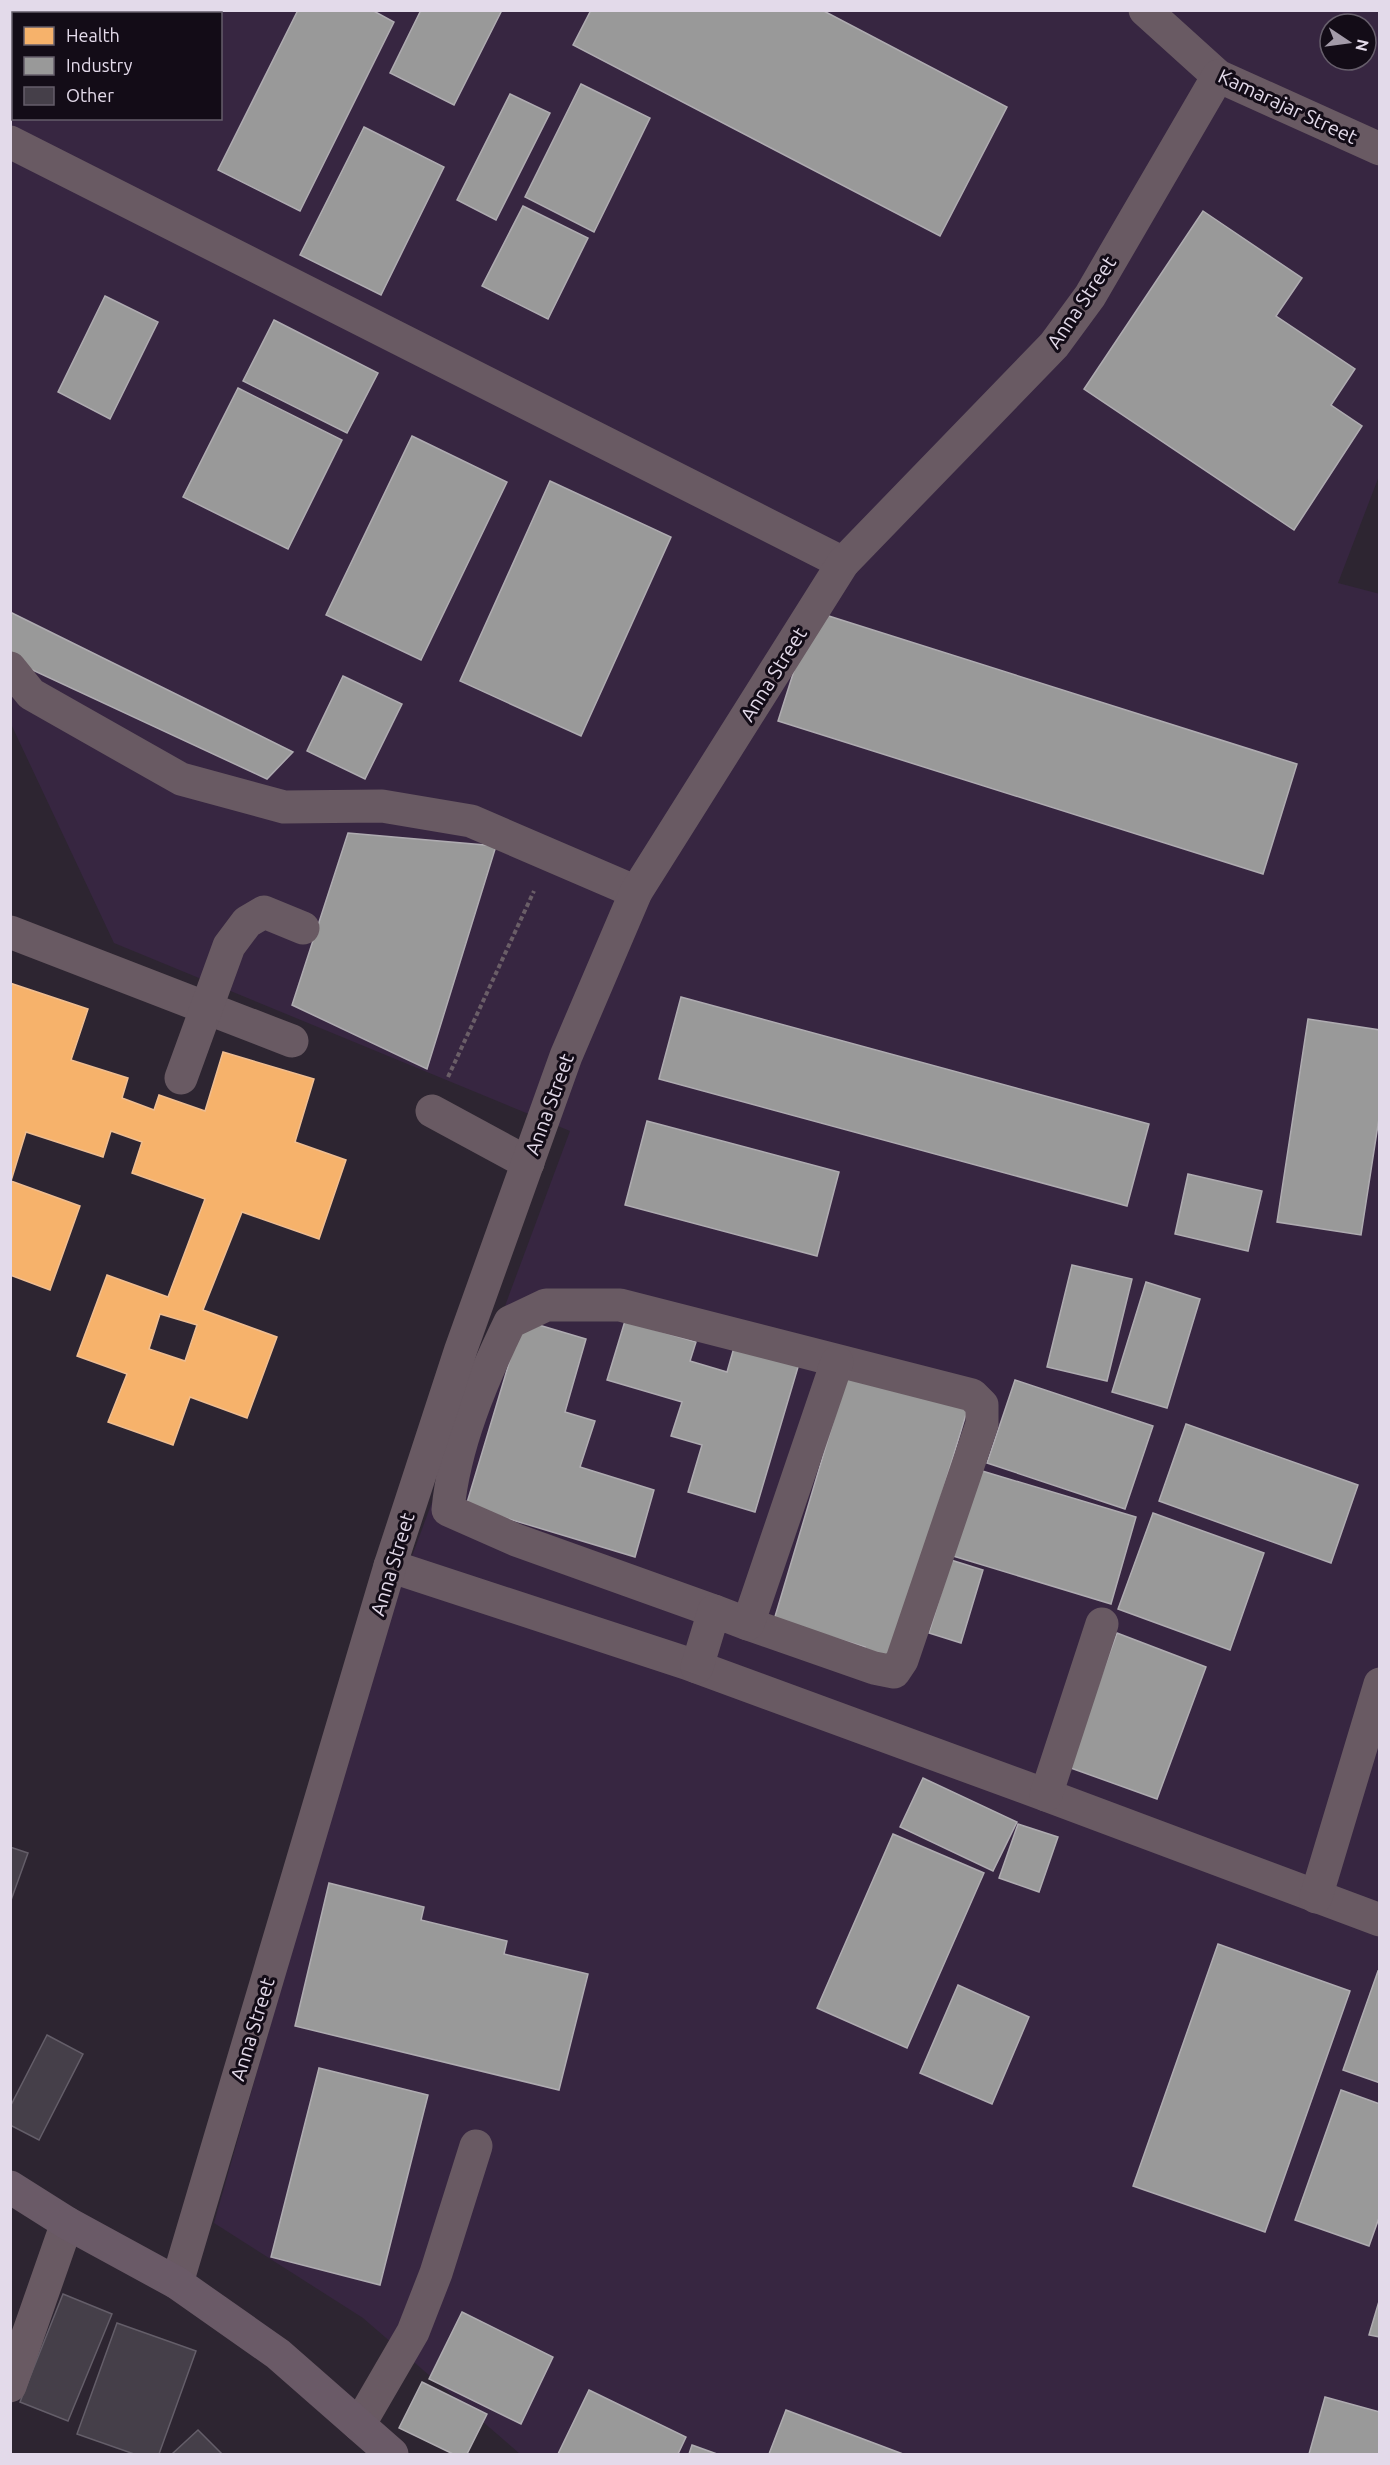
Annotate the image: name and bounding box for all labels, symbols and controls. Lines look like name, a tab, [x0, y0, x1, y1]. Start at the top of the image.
legend	[12, 12, 222, 120]
north arrow	[1318, 12, 1378, 72]
text: Health	[66, 25, 120, 45]
text: N	[1353, 38, 1373, 53]
text: Industry	[66, 55, 133, 75]
street label: Kamarajar Street	[1215, 64, 1361, 148]
text: Other	[66, 85, 114, 105]
street label: Anna Street	[1042, 251, 1120, 353]
street label: Anna Street	[735, 623, 811, 725]
street label: Anna Street	[520, 1050, 578, 1158]
street label: Anna Street	[365, 1510, 419, 1618]
street label: Anna Street	[225, 1975, 279, 2083]

